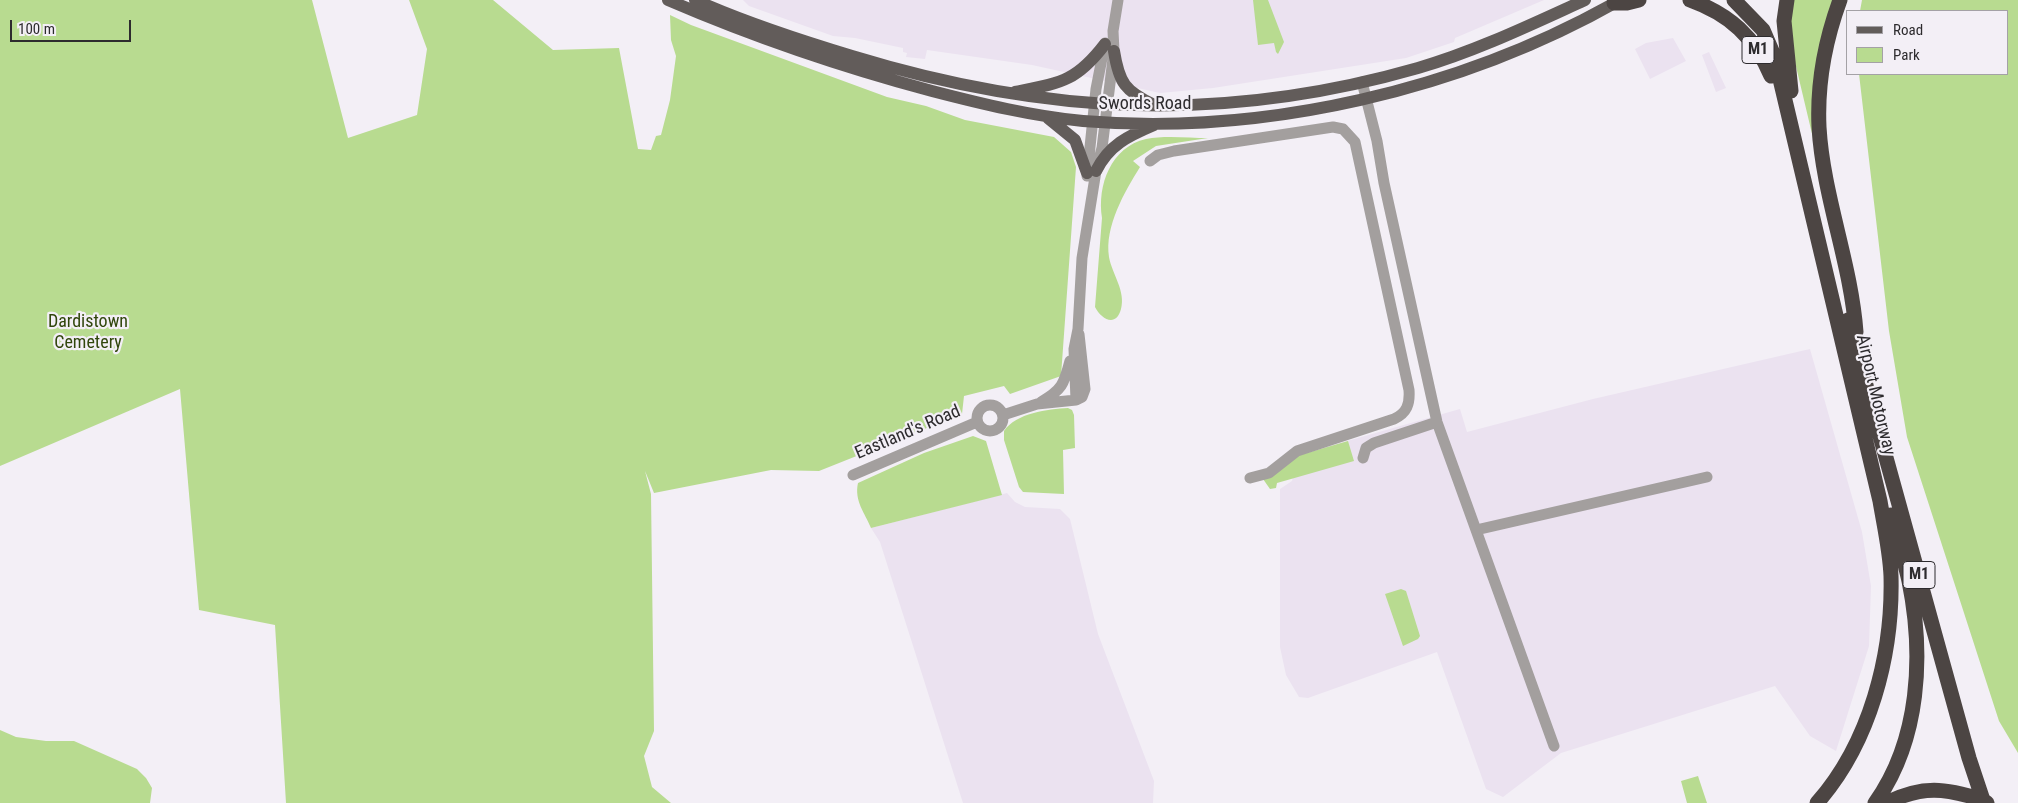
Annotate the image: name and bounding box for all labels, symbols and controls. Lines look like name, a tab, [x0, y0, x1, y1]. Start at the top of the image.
scale bar	[12, 10, 134, 42]
legend	[1846, 10, 2008, 75]
text: 100 m	[18, 20, 55, 38]
text: Road	[1893, 21, 1923, 39]
road number: M1	[1742, 36, 1774, 64]
text: Park	[1893, 46, 1920, 64]
street label: Swords Road	[1099, 93, 1191, 115]
park label: Dardistown Cemetery	[48, 311, 128, 354]
street label: Airport Motorway	[1851, 332, 1899, 458]
street label: Eastland's Road	[852, 401, 964, 465]
road number: M1	[1903, 562, 1935, 588]

